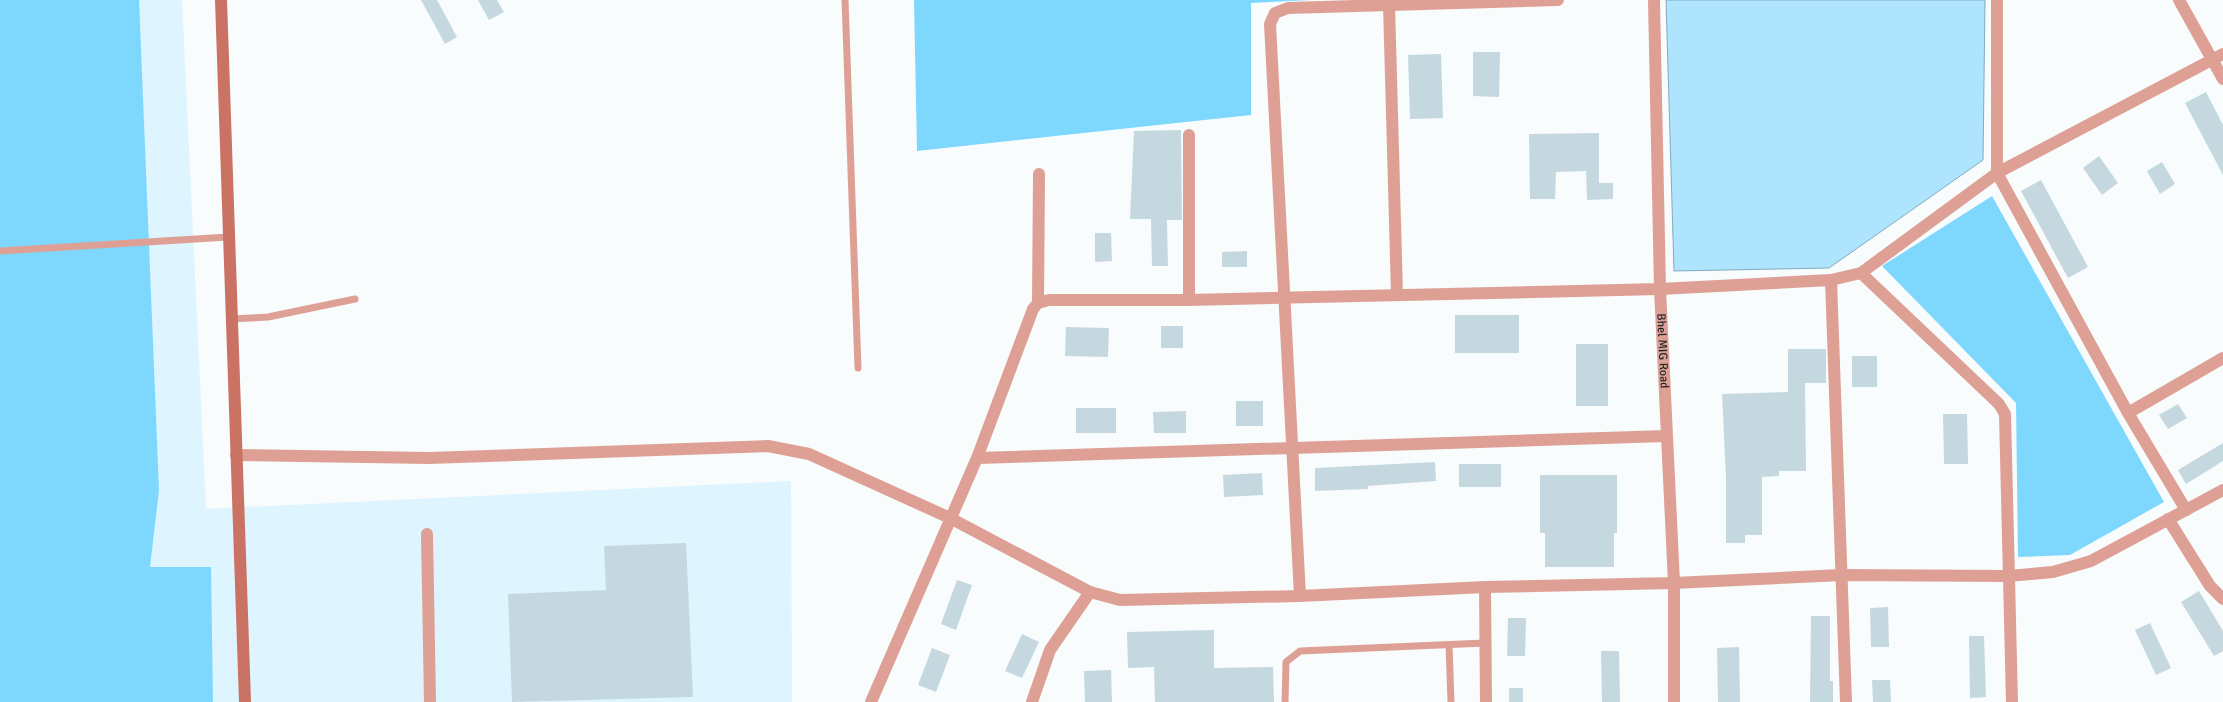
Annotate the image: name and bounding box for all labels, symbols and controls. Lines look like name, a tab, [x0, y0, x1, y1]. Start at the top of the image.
street label: Bhel MIG Road	[1654, 313, 1672, 389]

